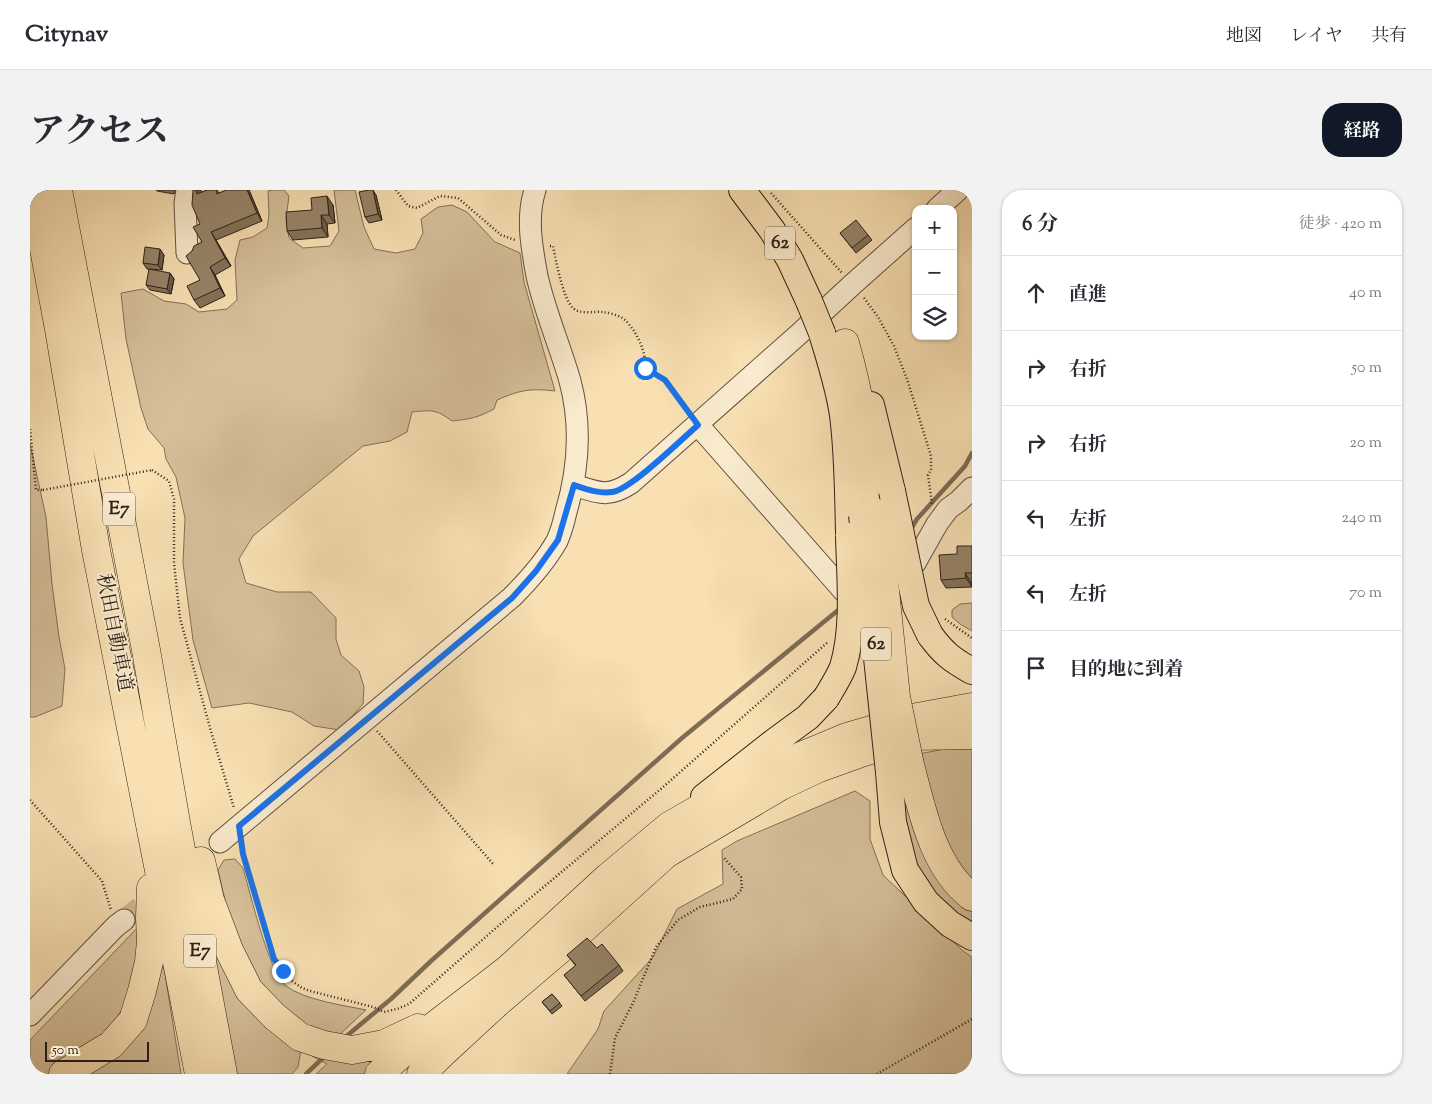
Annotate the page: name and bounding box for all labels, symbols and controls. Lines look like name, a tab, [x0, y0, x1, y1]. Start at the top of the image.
text: Citynav	[25, 18, 108, 52]
text: 地図	[1226, 24, 1262, 50]
text: レイヤ	[1290, 24, 1343, 50]
text: 共有	[1371, 24, 1407, 50]
button: 経路	[1322, 103, 1402, 157]
text: アクセス	[30, 108, 169, 159]
map controls	[912, 205, 957, 340]
button: +	[912, 205, 957, 250]
text: 6 分	[1022, 210, 1058, 240]
text: 徒歩 · 420 m	[1298, 213, 1382, 236]
road number: 62	[765, 226, 795, 260]
button: −	[912, 250, 957, 295]
icon: ahead	[1022, 279, 1050, 307]
text: 直進	[1069, 282, 1107, 309]
text: 40 m	[1349, 282, 1382, 305]
button: layers	[912, 295, 957, 340]
icon: right	[1022, 354, 1050, 382]
route start	[634, 357, 657, 380]
text: 右折	[1069, 357, 1107, 384]
text: 50 m	[1351, 357, 1382, 380]
icon: right	[1022, 429, 1050, 457]
text: 右折	[1069, 432, 1107, 459]
text: 20 m	[1349, 432, 1382, 455]
road number: E7	[103, 492, 135, 526]
icon: left	[1022, 504, 1050, 532]
text: 左折	[1069, 507, 1107, 534]
text: 240 m	[1341, 507, 1382, 530]
street label: 秋田自動車道	[87, 571, 139, 695]
icon: left	[1022, 579, 1050, 607]
text: 左折	[1069, 582, 1107, 609]
text: 70 m	[1349, 582, 1382, 605]
road number: 62	[861, 628, 891, 660]
icon: arrive	[1022, 654, 1050, 682]
text: 目的地に到着	[1069, 657, 1183, 684]
road number: E7	[184, 934, 216, 968]
route end	[272, 960, 295, 983]
scale bar	[45, 1039, 149, 1062]
text: 50 m	[52, 1041, 79, 1061]

